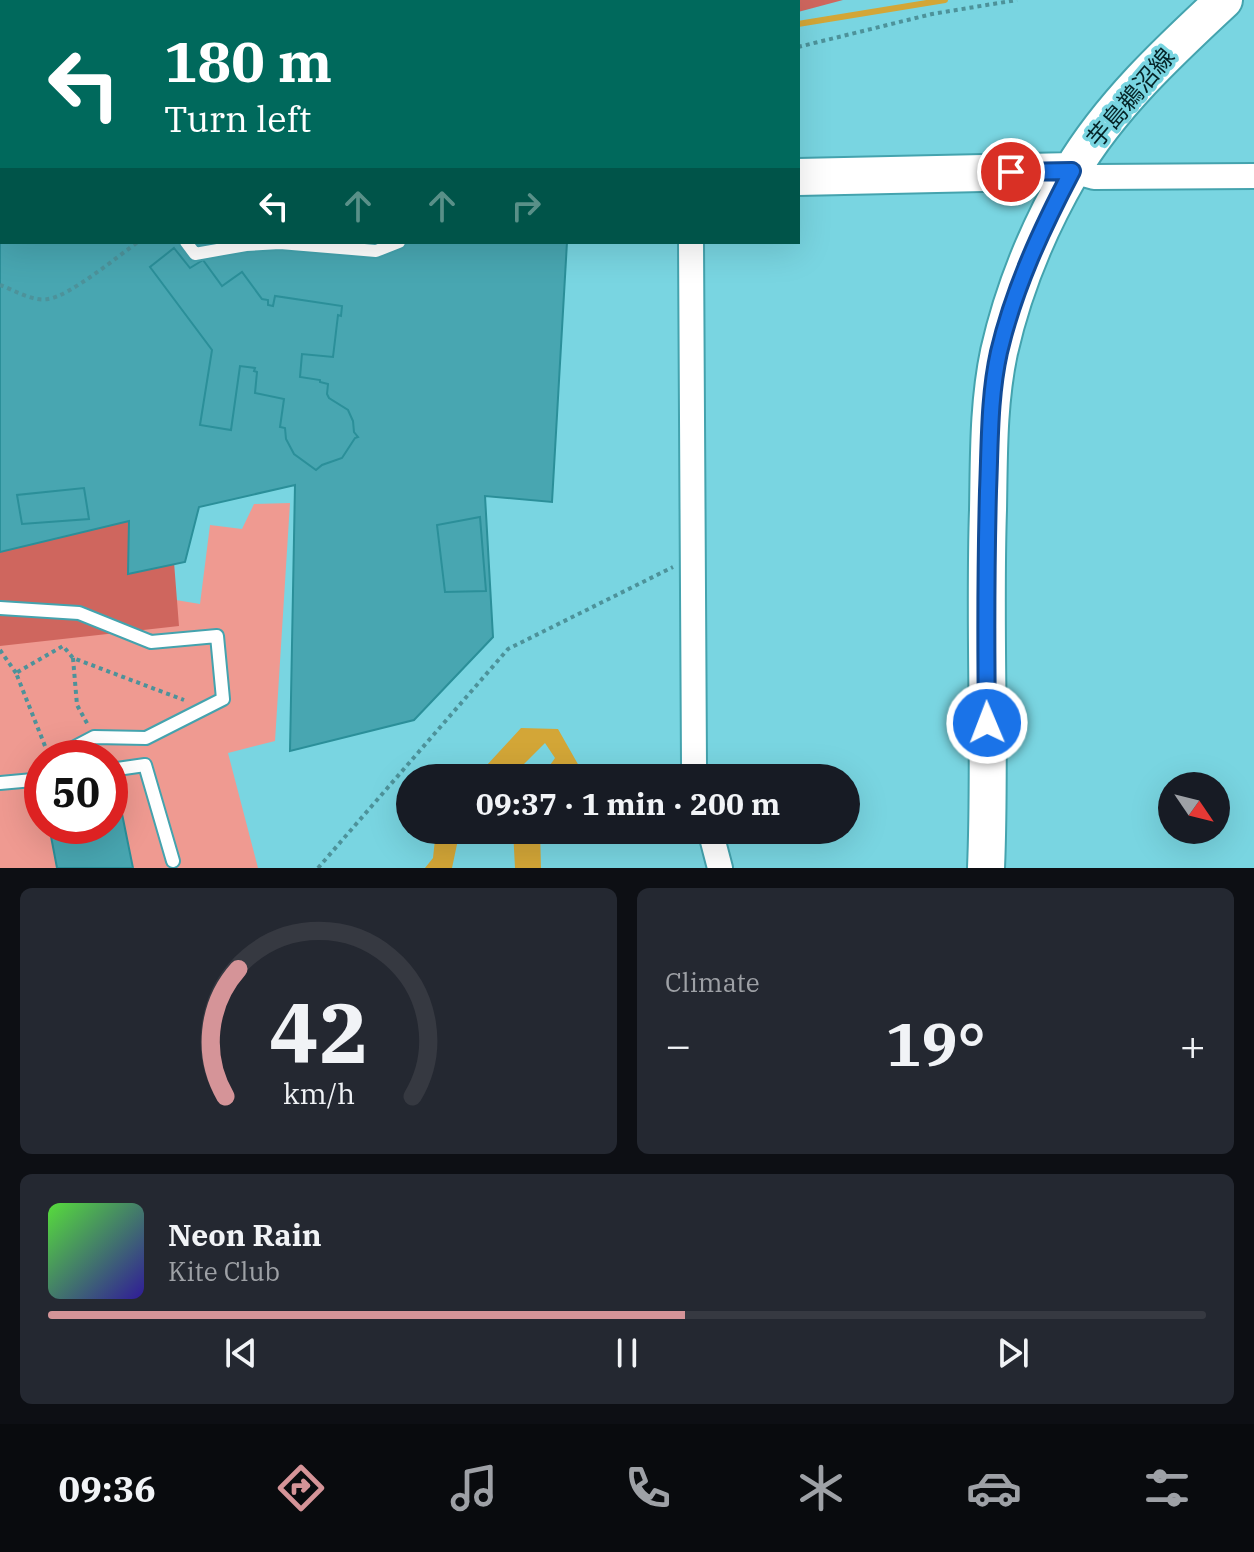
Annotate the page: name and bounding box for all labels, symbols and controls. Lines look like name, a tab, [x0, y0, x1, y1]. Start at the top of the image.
text: 180 m	[164, 25, 332, 97]
icon: left	[32, 32, 136, 136]
street label: 芋島鵜沼線	[1079, 41, 1181, 154]
text: Turn left	[164, 95, 311, 142]
pin	[977, 138, 1045, 206]
icon: arrive	[989, 150, 1033, 194]
icon: left	[252, 184, 296, 228]
icon: ahead	[336, 184, 380, 228]
icon: ahead	[420, 184, 464, 228]
icon: right	[504, 184, 548, 228]
position arrow	[945, 681, 1029, 765]
speed limit sign: 50	[24, 740, 128, 844]
north arrow	[1158, 772, 1230, 844]
map controls	[1158, 772, 1230, 844]
text: 09:37 · 1 min · 200 m	[476, 784, 780, 823]
text: Climate	[665, 965, 760, 999]
text: 42	[269, 978, 368, 1086]
text: 19°	[885, 1004, 986, 1083]
text: −	[665, 1016, 691, 1073]
text: +	[1180, 1016, 1206, 1073]
text: km/h	[282, 1075, 355, 1112]
text: Neon Rain	[168, 1215, 322, 1254]
text: Kite Club	[168, 1254, 280, 1288]
icon: previous	[219, 1331, 263, 1375]
icon: pause	[605, 1331, 649, 1375]
icon: next	[991, 1331, 1035, 1375]
icon: directions	[273, 1460, 329, 1516]
icon: music	[446, 1460, 502, 1516]
icon: phone	[620, 1460, 676, 1516]
icon: climate	[793, 1460, 849, 1516]
icon: car	[966, 1460, 1022, 1516]
icon: filters	[1139, 1460, 1195, 1516]
text: 09:36	[59, 1465, 156, 1512]

